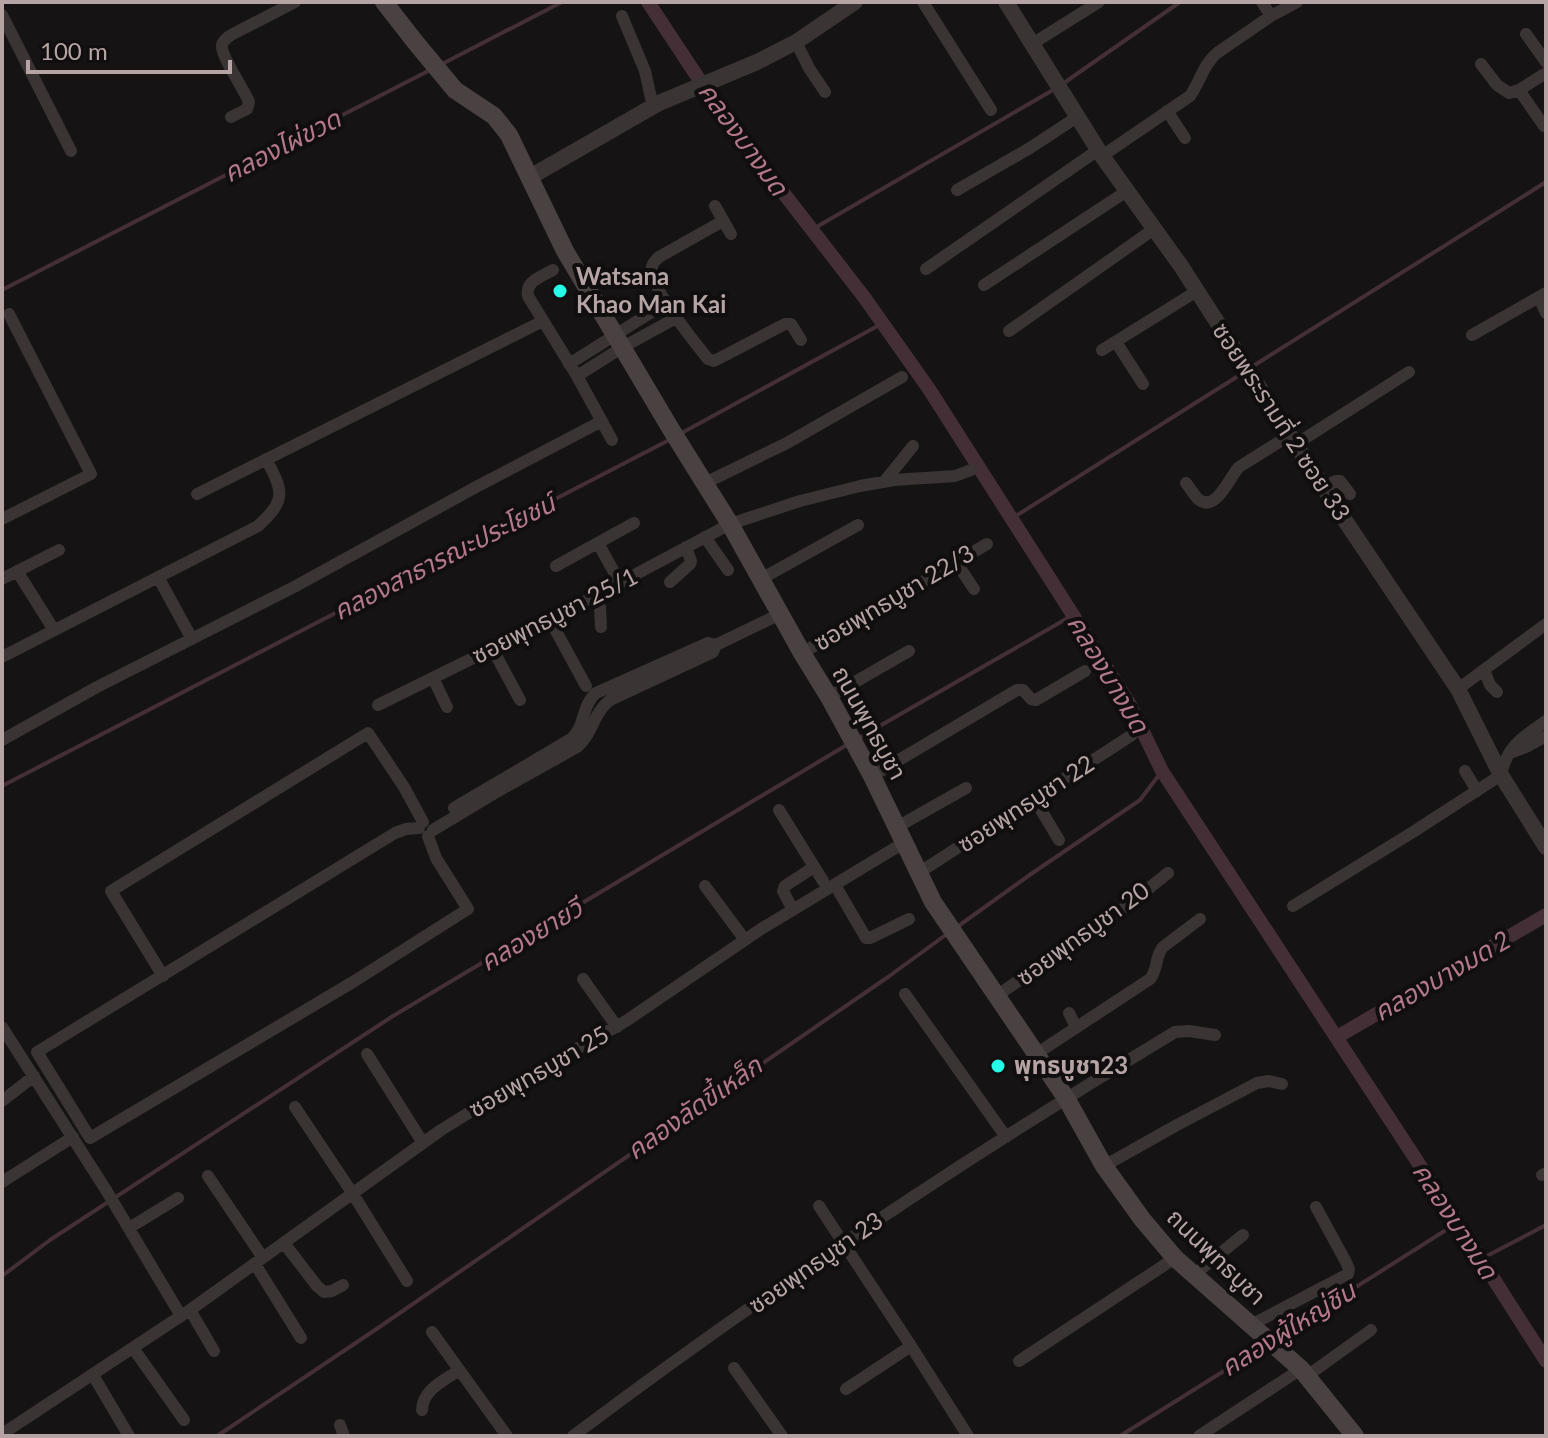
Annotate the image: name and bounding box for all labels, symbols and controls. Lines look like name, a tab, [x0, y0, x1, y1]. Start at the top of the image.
scale bar	[28, 24, 230, 74]
text: 100 m	[40, 36, 108, 65]
water label: คลองบางมด	[692, 76, 796, 202]
water label: คลองไผ่ขวด	[217, 101, 346, 188]
place label: Watsana Khao Man Kai	[576, 261, 726, 318]
marker: Watsana Khao Man Kai	[551, 282, 569, 300]
street label: ซอยพระรามที่ 2 ซอย 33	[1207, 316, 1358, 526]
water label: คลองสาธารณะประโยชน์	[327, 484, 564, 626]
street label: ซอยพุทธบูชา 22/3	[808, 537, 980, 658]
street label: ซอยพุทธบูชา 25/1	[467, 560, 643, 671]
water label: คลองบางมด	[1061, 609, 1157, 739]
street label: ถนนพุทธบูชา	[825, 660, 913, 785]
street label: ซอยพุทธบูชา 22	[951, 748, 1100, 859]
street label: ซอยพุทธบูชา 20	[1010, 875, 1155, 992]
water label: คลองยายวี	[473, 889, 590, 977]
water label: คลองบางมด 2	[1367, 923, 1516, 1027]
street label: ซอยพุทธบูชา 25	[463, 1019, 615, 1124]
water label: คลองลัดขี้เหล็ก	[619, 1047, 769, 1166]
place label: พุทธบูชา23	[1014, 1050, 1128, 1081]
marker: พุทธบูชา23	[989, 1057, 1007, 1075]
water label: คลองบางมด	[1406, 1156, 1506, 1285]
street label: ถนนพุทธบูชา	[1160, 1202, 1272, 1311]
street label: ซอยพุทธบูชา 23	[742, 1205, 889, 1320]
water label: คลองผู้ใหญ่ชิน	[1214, 1273, 1363, 1383]

